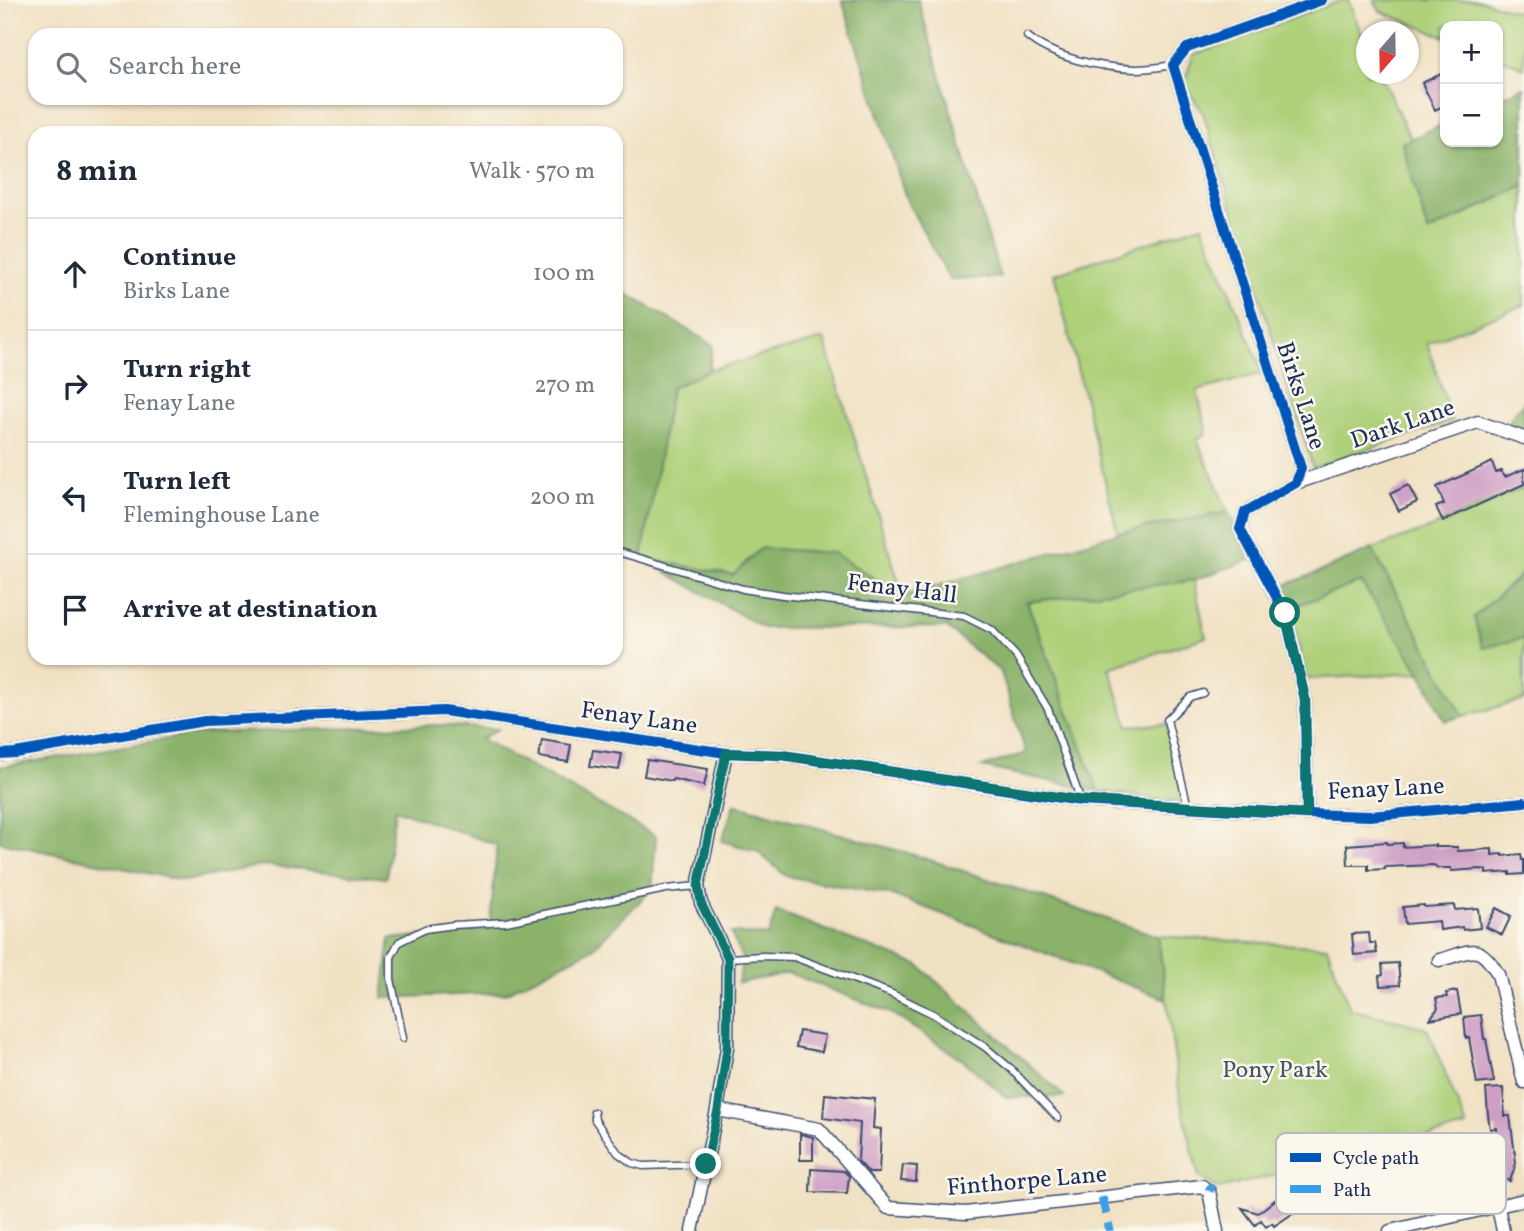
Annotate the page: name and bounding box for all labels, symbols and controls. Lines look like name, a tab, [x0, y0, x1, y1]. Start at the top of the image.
north arrow	[1356, 21, 1419, 84]
map controls	[1440, 21, 1503, 147]
button: +	[1440, 21, 1503, 84]
search box	[28, 28, 623, 105]
icon: search	[52, 48, 90, 86]
text: Search here	[108, 49, 241, 85]
button: −	[1440, 84, 1503, 147]
text: 8 min	[56, 151, 138, 193]
text: Walk · 570 m	[469, 156, 595, 188]
text: Continue	[123, 240, 236, 276]
icon: ahead	[56, 255, 94, 293]
text: 100 m	[533, 258, 595, 290]
text: Birks Lane	[123, 276, 230, 308]
street label: Birks Lane	[1267, 338, 1333, 454]
text: Turn right	[123, 352, 251, 388]
icon: right	[56, 367, 94, 405]
text: 270 m	[534, 370, 595, 402]
text: Fenay Lane	[123, 388, 235, 420]
street label: Dark Lane	[1346, 391, 1460, 459]
text: Turn left	[123, 464, 231, 500]
icon: left	[56, 479, 94, 517]
text: 200 m	[530, 482, 595, 514]
text: Fleminghouse Lane	[123, 500, 320, 532]
street label: Fenay Hall	[845, 566, 959, 614]
icon: arrive	[56, 591, 94, 629]
text: Arrive at destination	[123, 592, 378, 628]
route start	[1269, 597, 1300, 628]
street label: Fenay Lane	[579, 694, 699, 744]
street label: Fenay Lane	[1327, 770, 1445, 810]
park label: Pony Park	[1222, 1054, 1328, 1088]
legend	[1276, 1133, 1506, 1214]
text: Cycle path	[1333, 1146, 1419, 1172]
route end	[690, 1148, 721, 1179]
street label: Finthorpe Lane	[945, 1158, 1109, 1206]
text: Path	[1333, 1178, 1371, 1204]

